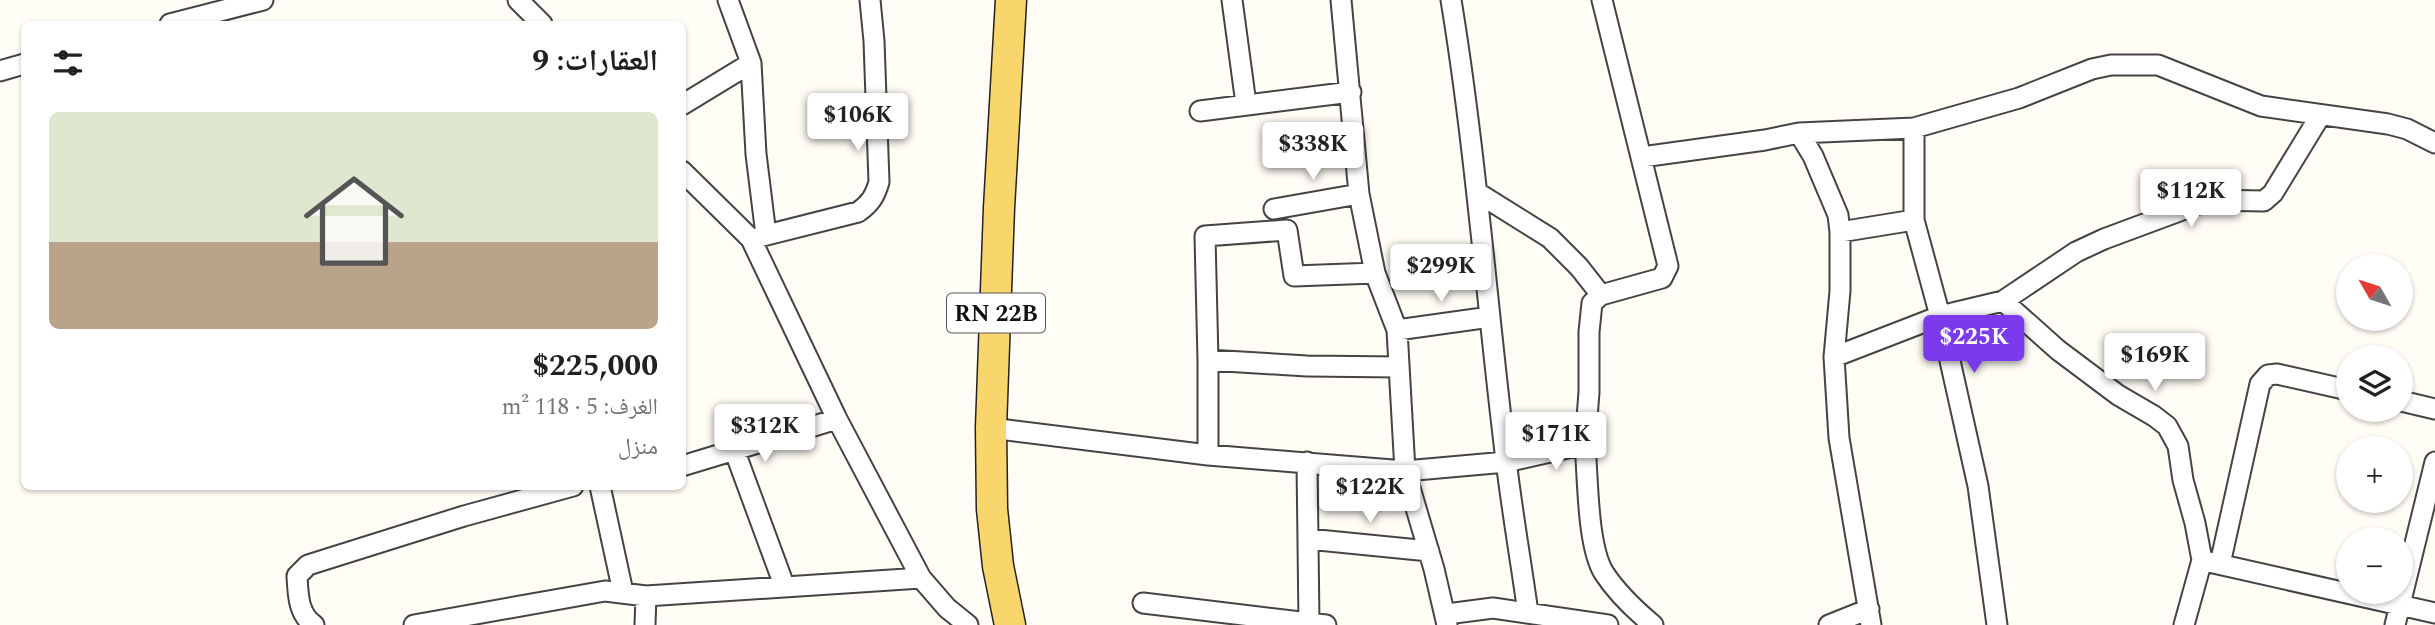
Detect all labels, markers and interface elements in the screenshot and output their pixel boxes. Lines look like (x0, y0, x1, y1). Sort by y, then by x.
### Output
text: العقارات: 9 (532, 38, 658, 84)
icon: filters (49, 44, 87, 82)
pin: $106K (809, 94, 907, 153)
text: $106K (823, 98, 893, 133)
pin: $338K (1264, 122, 1362, 182)
text: $338K (1278, 127, 1348, 162)
icon: home (291, 158, 417, 284)
pin: $112K (2142, 170, 2240, 229)
text: $112K (2156, 174, 2226, 209)
pin: $299K (1392, 244, 1490, 304)
text: $299K (1406, 249, 1476, 284)
north arrow (2336, 254, 2413, 331)
map controls (2336, 254, 2413, 604)
road number: RN 22B (947, 294, 1045, 332)
pin: $225K (1925, 316, 2023, 375)
text: $225K (1939, 320, 2009, 355)
pin: $169K (2106, 334, 2204, 393)
text: $169K (2120, 338, 2190, 373)
text: $225,000 (532, 343, 658, 389)
button: layers (2336, 345, 2413, 422)
text: الغرف: 5 · 118 m² (502, 390, 658, 425)
pin: $312K (716, 405, 814, 464)
text: $312K (730, 409, 800, 444)
pin: $171K (1507, 412, 1605, 472)
text: $171K (1521, 417, 1591, 452)
text: منزل (618, 430, 658, 465)
button: + (2336, 436, 2413, 513)
pin: $122K (1321, 466, 1419, 525)
text: $122K (1335, 470, 1405, 505)
button: − (2336, 527, 2413, 604)

